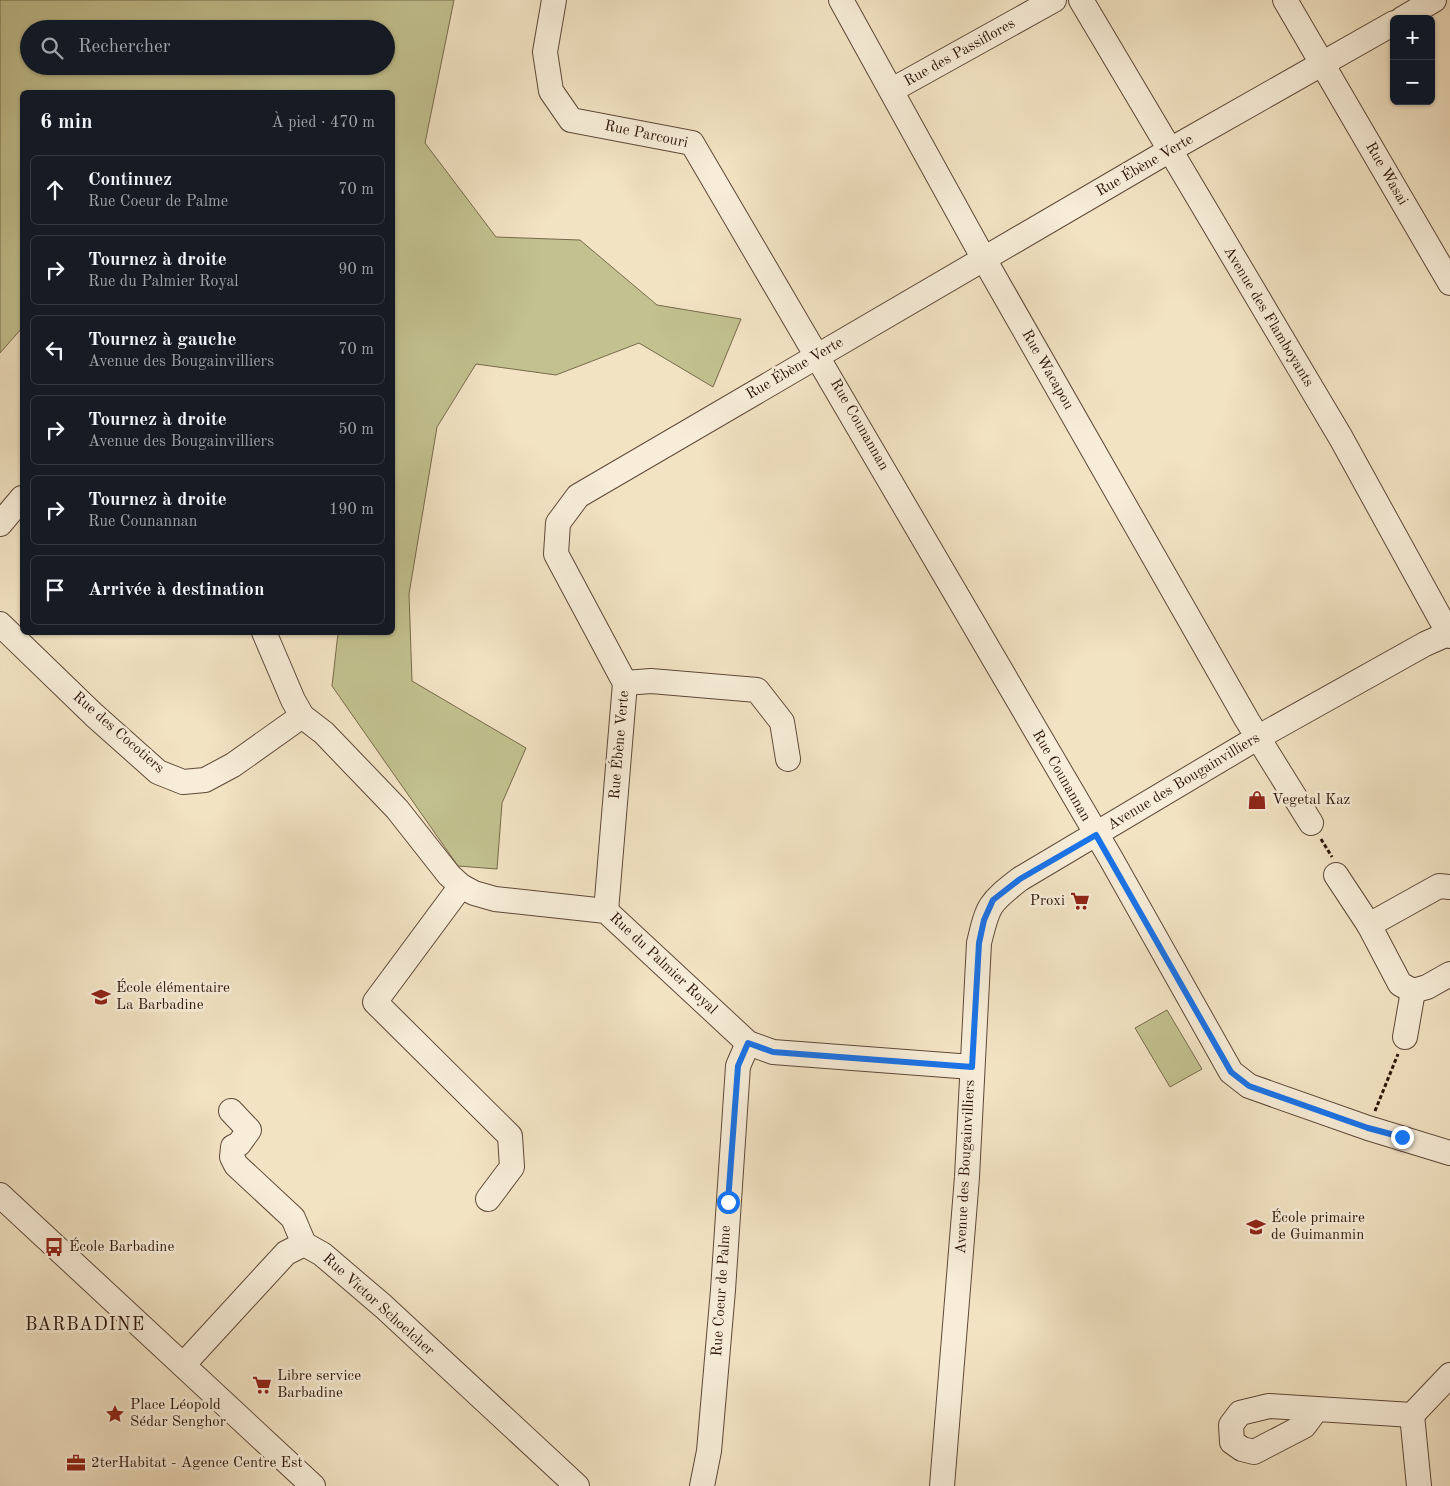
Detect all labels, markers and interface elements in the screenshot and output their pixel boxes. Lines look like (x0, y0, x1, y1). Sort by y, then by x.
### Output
map controls (1390, 15, 1435, 105)
button: + (1390, 15, 1435, 60)
street label: Rue des Passiflores (902, 16, 1018, 90)
search box (20, 20, 395, 75)
icon: search (38, 34, 66, 62)
text: Rechercher (78, 38, 171, 57)
button: − (1390, 60, 1435, 105)
text: 6 min (40, 112, 93, 133)
text: À pied · 470 m (272, 115, 375, 131)
street label: Rue Parcouri (603, 119, 689, 151)
street label: Rue Ébène Verte (1092, 130, 1196, 200)
street label: Rue Wasai (1362, 140, 1410, 208)
text: Continuez (88, 171, 172, 190)
icon: ahead (41, 176, 69, 204)
text: 70 m (338, 182, 374, 198)
text: Rue Coeur de Palme (88, 194, 228, 210)
street label: Avenue des Flamboyants (1220, 244, 1316, 390)
text: Tournez à droite (88, 251, 227, 270)
icon: right (41, 256, 69, 284)
text: 90 m (338, 262, 374, 278)
text: Rue du Palmier Royal (88, 274, 239, 290)
street label: Rue Wacapou (1018, 328, 1076, 412)
text: Tournez à gauche (88, 331, 236, 350)
street label: Rue Ébène Verte (742, 333, 846, 403)
icon: left (41, 336, 69, 364)
text: 70 m (338, 342, 374, 358)
text: Avenue des Bougainvilliers (88, 354, 274, 370)
street label: Rue Counannan (827, 377, 891, 473)
text: Tournez à droite (88, 411, 227, 430)
icon: right (41, 416, 69, 444)
text: 50 m (338, 422, 374, 438)
text: Avenue des Bougainvilliers (88, 434, 274, 450)
text: Tournez à droite (88, 491, 227, 510)
icon: right (41, 496, 69, 524)
text: 190 m (329, 502, 374, 518)
text: Rue Counannan (88, 514, 197, 530)
icon: arrive (41, 576, 69, 604)
text: Arrivée à destination (88, 581, 264, 600)
street label: Rue des Cocotiers (69, 689, 167, 777)
street label: Rue Ébène Verte (605, 690, 632, 800)
street label: Rue Counannan (1029, 728, 1093, 824)
street label: Avenue des Bougainvilliers (1105, 731, 1263, 833)
shop icon: Vegetal Kaz (1246, 789, 1268, 811)
place label: Vegetal Kaz (1272, 793, 1350, 808)
supermarket icon: Proxi (1069, 890, 1091, 912)
place label: Proxi (1030, 894, 1065, 909)
street label: Rue du Palmier Royal (606, 910, 720, 1018)
place label: École élémentaire La Barbadine (116, 978, 230, 1013)
school or university icon: École élémentaire La Barbadine (90, 986, 112, 1008)
street label: Avenue des Bougainvilliers (954, 1080, 978, 1254)
route end (1391, 1126, 1414, 1149)
route start (717, 1191, 740, 1214)
place label: École primaire de Guimanmin (1271, 1208, 1365, 1243)
school or university icon: École primaire de Guimanmin (1245, 1216, 1267, 1238)
street label: Rue Coeur de Palme (710, 1225, 734, 1357)
bus stop icon: École Barbadine (43, 1236, 65, 1258)
place label: École Barbadine (69, 1237, 174, 1255)
street label: Rue Victor Schoelcher (319, 1251, 437, 1359)
district label: BARBADINE (25, 1316, 145, 1334)
place label: Libre service Barbadine (277, 1369, 361, 1401)
supermarket icon: Libre service Barbadine (251, 1374, 273, 1396)
place label: Place Léopold Sédar Senghor (130, 1398, 226, 1430)
place icon: Place Léopold Sédar Senghor (104, 1403, 126, 1425)
office icon: 2terHabitat - Agence Centre Est (65, 1452, 87, 1474)
place label: 2terHabitat - Agence Centre Est (91, 1456, 303, 1471)

